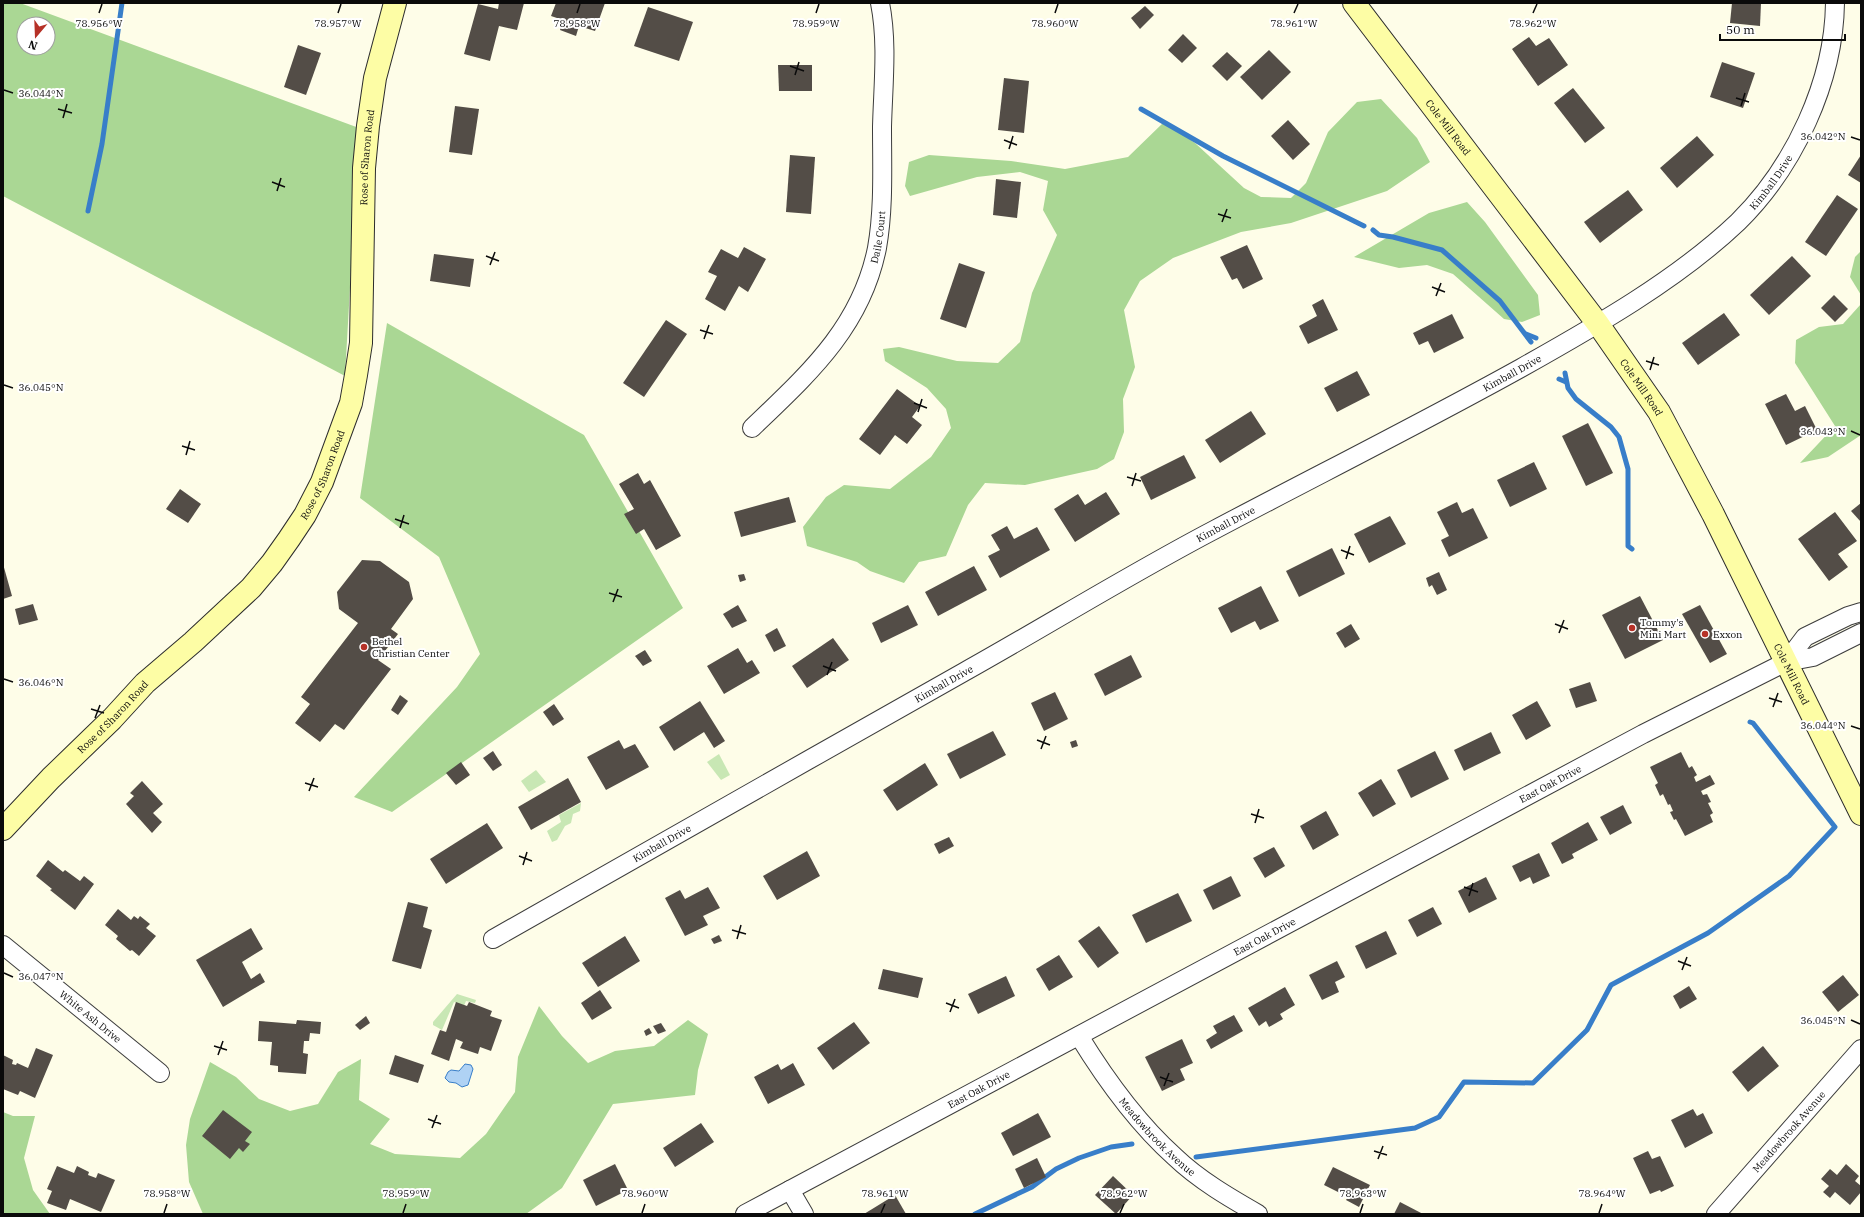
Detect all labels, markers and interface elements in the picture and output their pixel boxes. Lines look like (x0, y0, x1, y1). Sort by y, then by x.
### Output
north arrow (16, 16, 56, 56)
scale bar (1720, 16, 1845, 42)
text: 78.956°W (75, 17, 123, 30)
text: 78.957°W (314, 17, 362, 30)
text: 78.958°W (553, 17, 601, 30)
text: 78.959°W (792, 17, 840, 30)
text: 78.960°W (1031, 17, 1079, 30)
text: 78.961°W (1270, 17, 1318, 30)
text: 78.962°W (1509, 17, 1557, 30)
text: 50 m (1726, 22, 1755, 37)
text: N (26, 37, 39, 53)
text: 36.044°N (18, 87, 64, 100)
street label: Cole Mill Road (1423, 97, 1474, 158)
street label: Rose of Sharon Road (357, 108, 377, 205)
text: 36.042°N (1800, 130, 1846, 143)
street label: Kimball Drive (1746, 152, 1795, 212)
street label: Daile Court (867, 210, 888, 265)
street label: Kimball Drive (1481, 352, 1543, 394)
street label: Cole Mill Road (1617, 356, 1666, 418)
text: 36.045°N (18, 381, 64, 394)
text: 36.043°N (1800, 425, 1846, 438)
street label: Rose of Sharon Road (297, 428, 347, 522)
street label: Kimball Drive (1194, 503, 1257, 545)
place label: Tommy's Mini Mart (1640, 616, 1686, 641)
marker: Tommy's Mini Mart (1627, 623, 1637, 633)
place label: Exxon (1713, 628, 1743, 641)
marker: Exxon (1700, 629, 1710, 639)
place label: Bethel Christian Center (372, 635, 450, 660)
street label: Cole Mill Road (1771, 641, 1813, 707)
marker: Bethel Christian Center (359, 642, 369, 652)
street label: Kimball Drive (912, 662, 975, 705)
text: 36.046°N (18, 676, 64, 689)
street label: Rose of Sharon Road (74, 678, 151, 756)
text: 36.044°N (1800, 719, 1846, 732)
street label: East Oak Drive (1517, 762, 1584, 806)
street label: Kimball Drive (630, 821, 693, 865)
street label: East Oak Drive (1231, 914, 1298, 958)
text: 36.047°N (18, 970, 64, 983)
street label: White Ash Drive (57, 987, 124, 1045)
text: 36.045°N (1800, 1014, 1846, 1027)
street label: East Oak Drive (945, 1067, 1012, 1111)
street label: Meadowbrook Avenue (1749, 1088, 1828, 1175)
street label: Meadowbrook Avenue (1117, 1095, 1198, 1178)
text: 78.958°W (143, 1187, 191, 1200)
text: 78.959°W (382, 1187, 430, 1200)
text: 78.960°W (621, 1187, 669, 1200)
text: 78.961°W (861, 1187, 909, 1200)
text: 78.962°W (1100, 1187, 1148, 1200)
text: 78.963°W (1339, 1187, 1387, 1200)
text: 78.964°W (1578, 1187, 1626, 1200)

